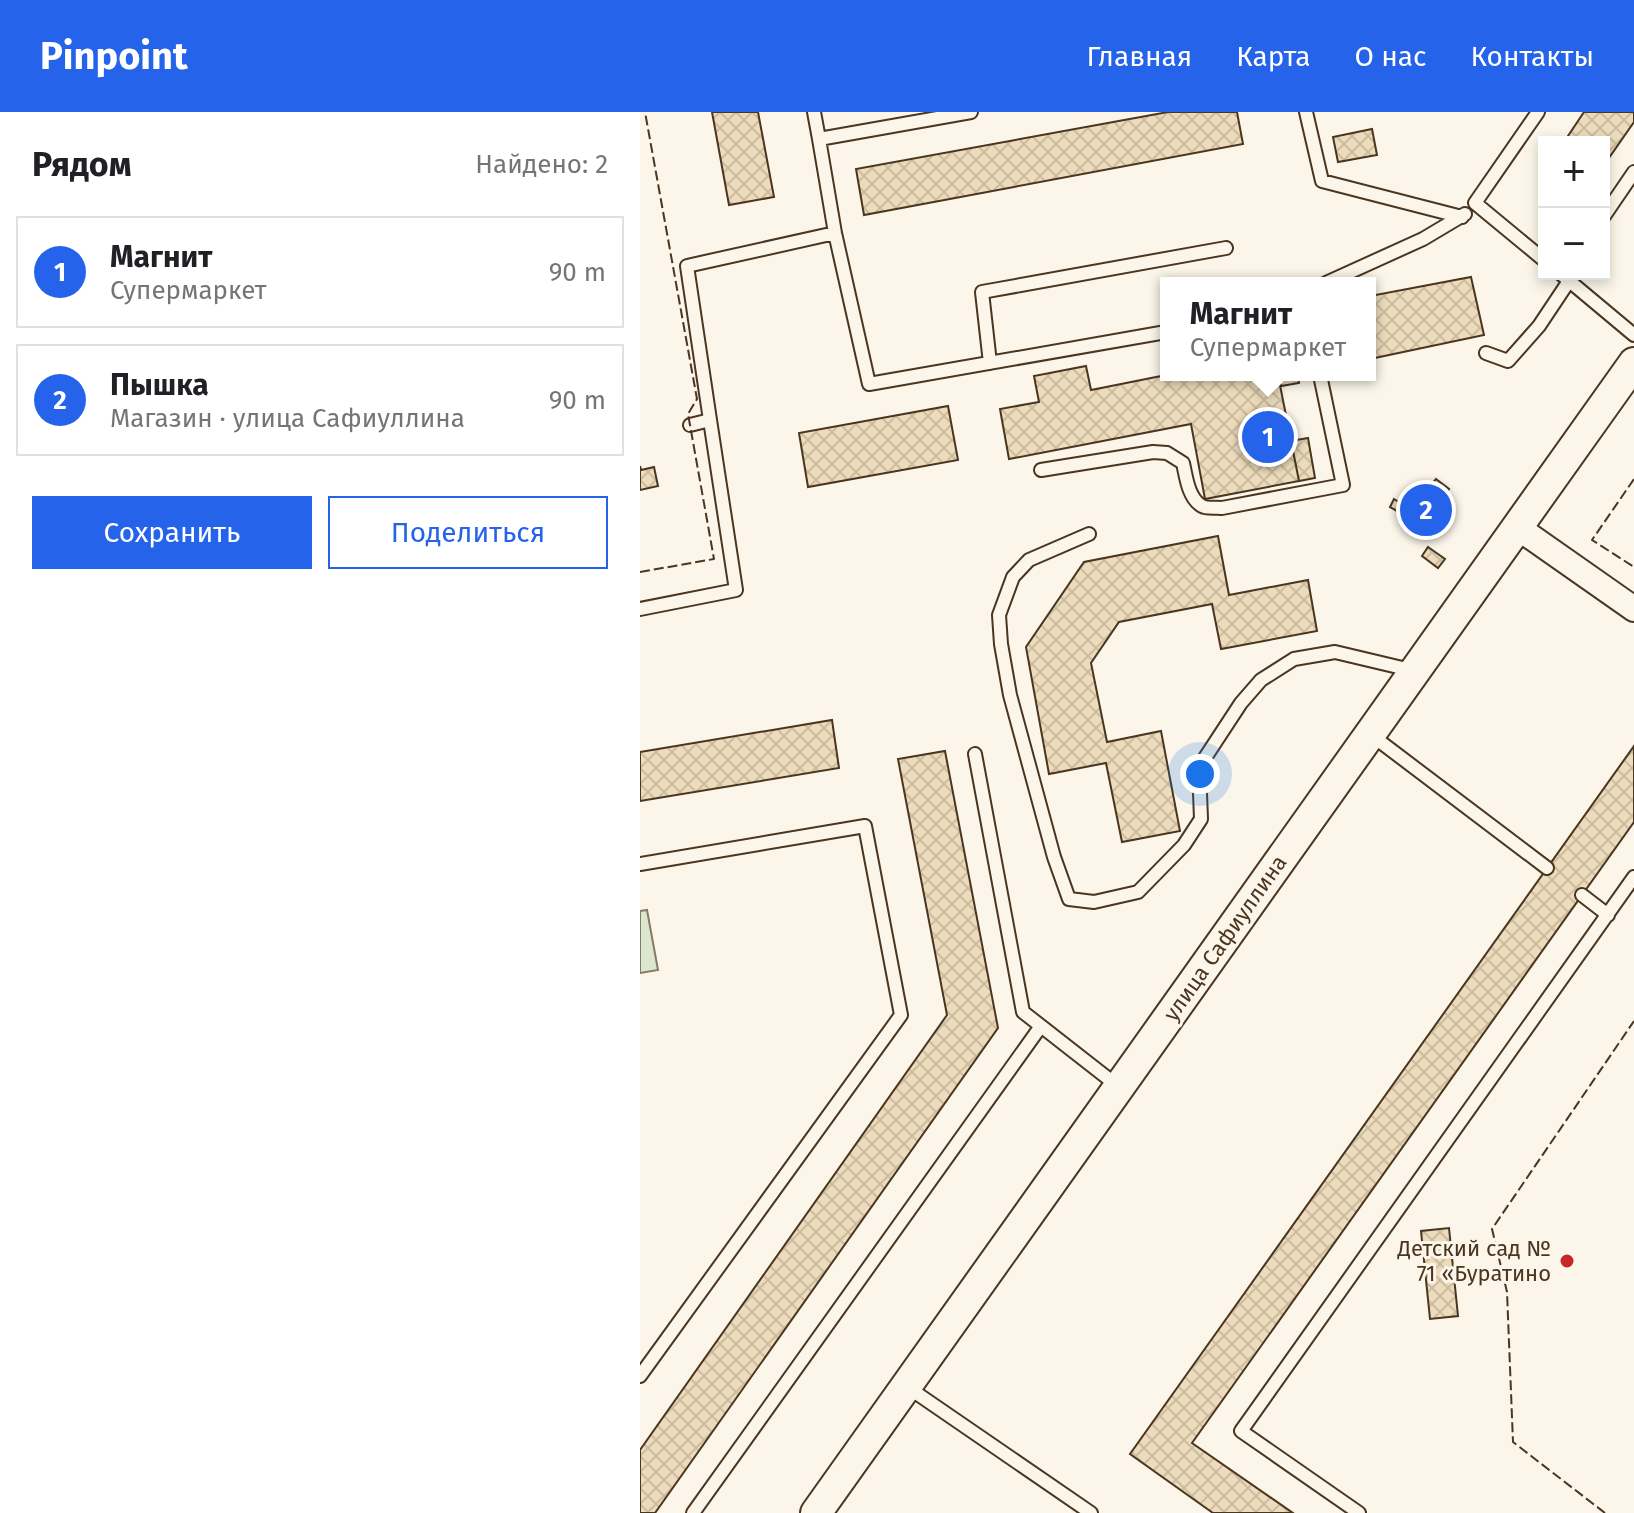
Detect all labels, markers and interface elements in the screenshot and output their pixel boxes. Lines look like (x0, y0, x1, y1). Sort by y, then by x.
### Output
text: Pinpoint (40, 33, 188, 79)
text: Главная (1086, 40, 1192, 73)
text: Карта (1236, 40, 1310, 73)
text: О нас (1354, 40, 1426, 73)
text: Контакты (1470, 40, 1594, 73)
map controls (1538, 136, 1610, 280)
button: + (1538, 136, 1610, 208)
text: Рядом (32, 144, 131, 185)
text: Найдено: 2 (475, 149, 608, 180)
button: − (1538, 208, 1610, 280)
text: Магнит (110, 239, 212, 275)
text: 1 (54, 257, 66, 288)
text: 90 m (549, 257, 606, 288)
text: Супермаркет (110, 275, 267, 306)
popup (1160, 277, 1376, 381)
text: Магнит (1190, 296, 1292, 332)
text: Супермаркет (1190, 332, 1346, 363)
text: Пышка (110, 367, 209, 403)
text: 2 (53, 385, 67, 416)
text: 90 m (549, 385, 606, 416)
text: Магазин · улица Сафиуллина (110, 403, 465, 434)
pin: 1 (1242, 407, 1294, 467)
pin: 2 (1400, 480, 1452, 540)
button: Сохранить (32, 496, 312, 569)
button: Поделиться (328, 496, 608, 569)
your location (1180, 754, 1220, 794)
street label: улица Сафиуллина (1158, 850, 1292, 1026)
place label: Детский сад № 71 «Буратино (1397, 1235, 1551, 1287)
marker: Детский сад № 71 «Буратино (1558, 1252, 1576, 1270)

